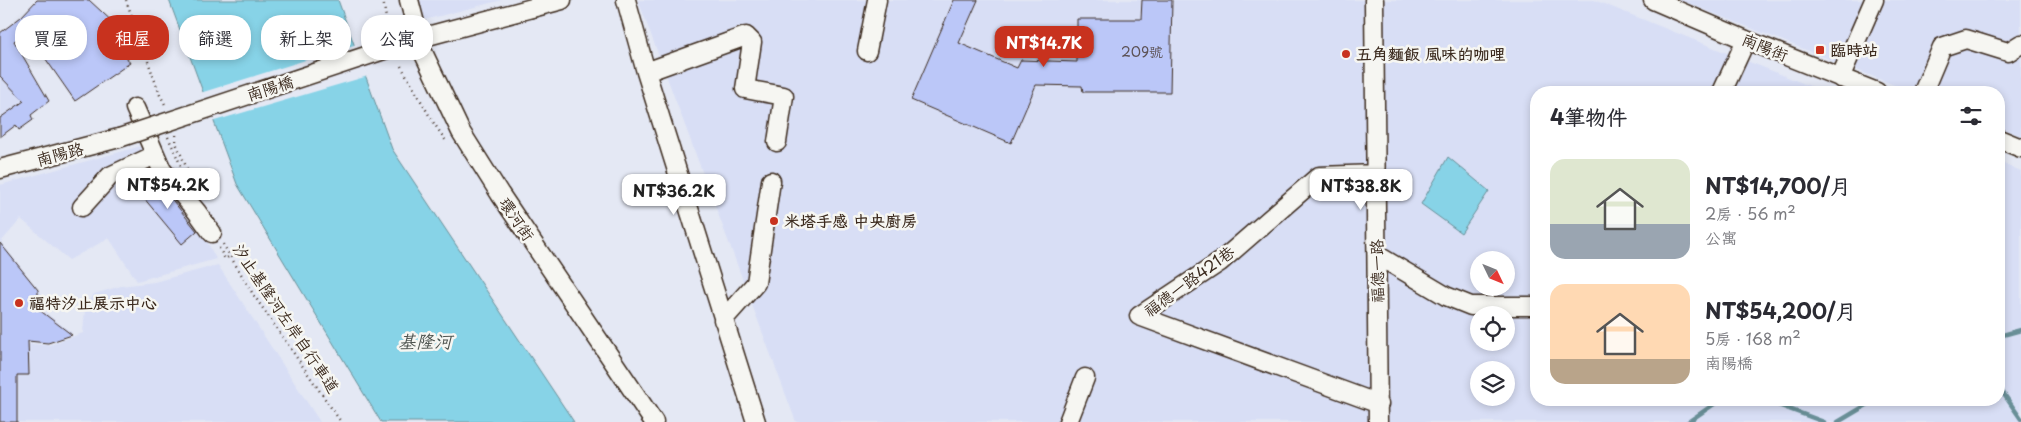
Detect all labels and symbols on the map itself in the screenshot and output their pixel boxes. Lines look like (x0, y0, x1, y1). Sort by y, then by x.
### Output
pin: NT$14.7K (992, 26, 1096, 68)
street label: 南陽街 (1739, 26, 1792, 66)
place label: 臨時站 (1830, 37, 1878, 61)
house number: 209號 (1121, 41, 1163, 62)
place label: 五角麵飯 風味的咖哩 (1356, 41, 1505, 65)
marker: 臨時站 (1814, 44, 1826, 56)
marker: 五角麵飯 風味的咖哩 (1340, 48, 1352, 60)
street label: 南陽橋 (243, 68, 296, 106)
street label: 南陽路 (33, 135, 86, 171)
pin: NT$54.2K (116, 168, 220, 210)
pin: NT$38.8K (1309, 168, 1413, 211)
pin: NT$36.2K (622, 174, 726, 216)
street label: 環河街 (494, 192, 541, 245)
place label: 米塔手感 中央廚房 (784, 208, 917, 232)
marker: 米塔手感 中央廚房 (768, 215, 780, 227)
street label: 汐止基隆河左岸自行車道 (228, 238, 346, 397)
street label: 福德一路421巷 (1138, 239, 1239, 321)
street label: 福德一路 (1363, 239, 1389, 303)
north arrow (1470, 251, 1515, 296)
place label: 福特汐止展示中心 (29, 290, 157, 314)
marker: 福特汐止展示中心 (13, 297, 25, 309)
water label: 基隆河 (398, 327, 455, 354)

